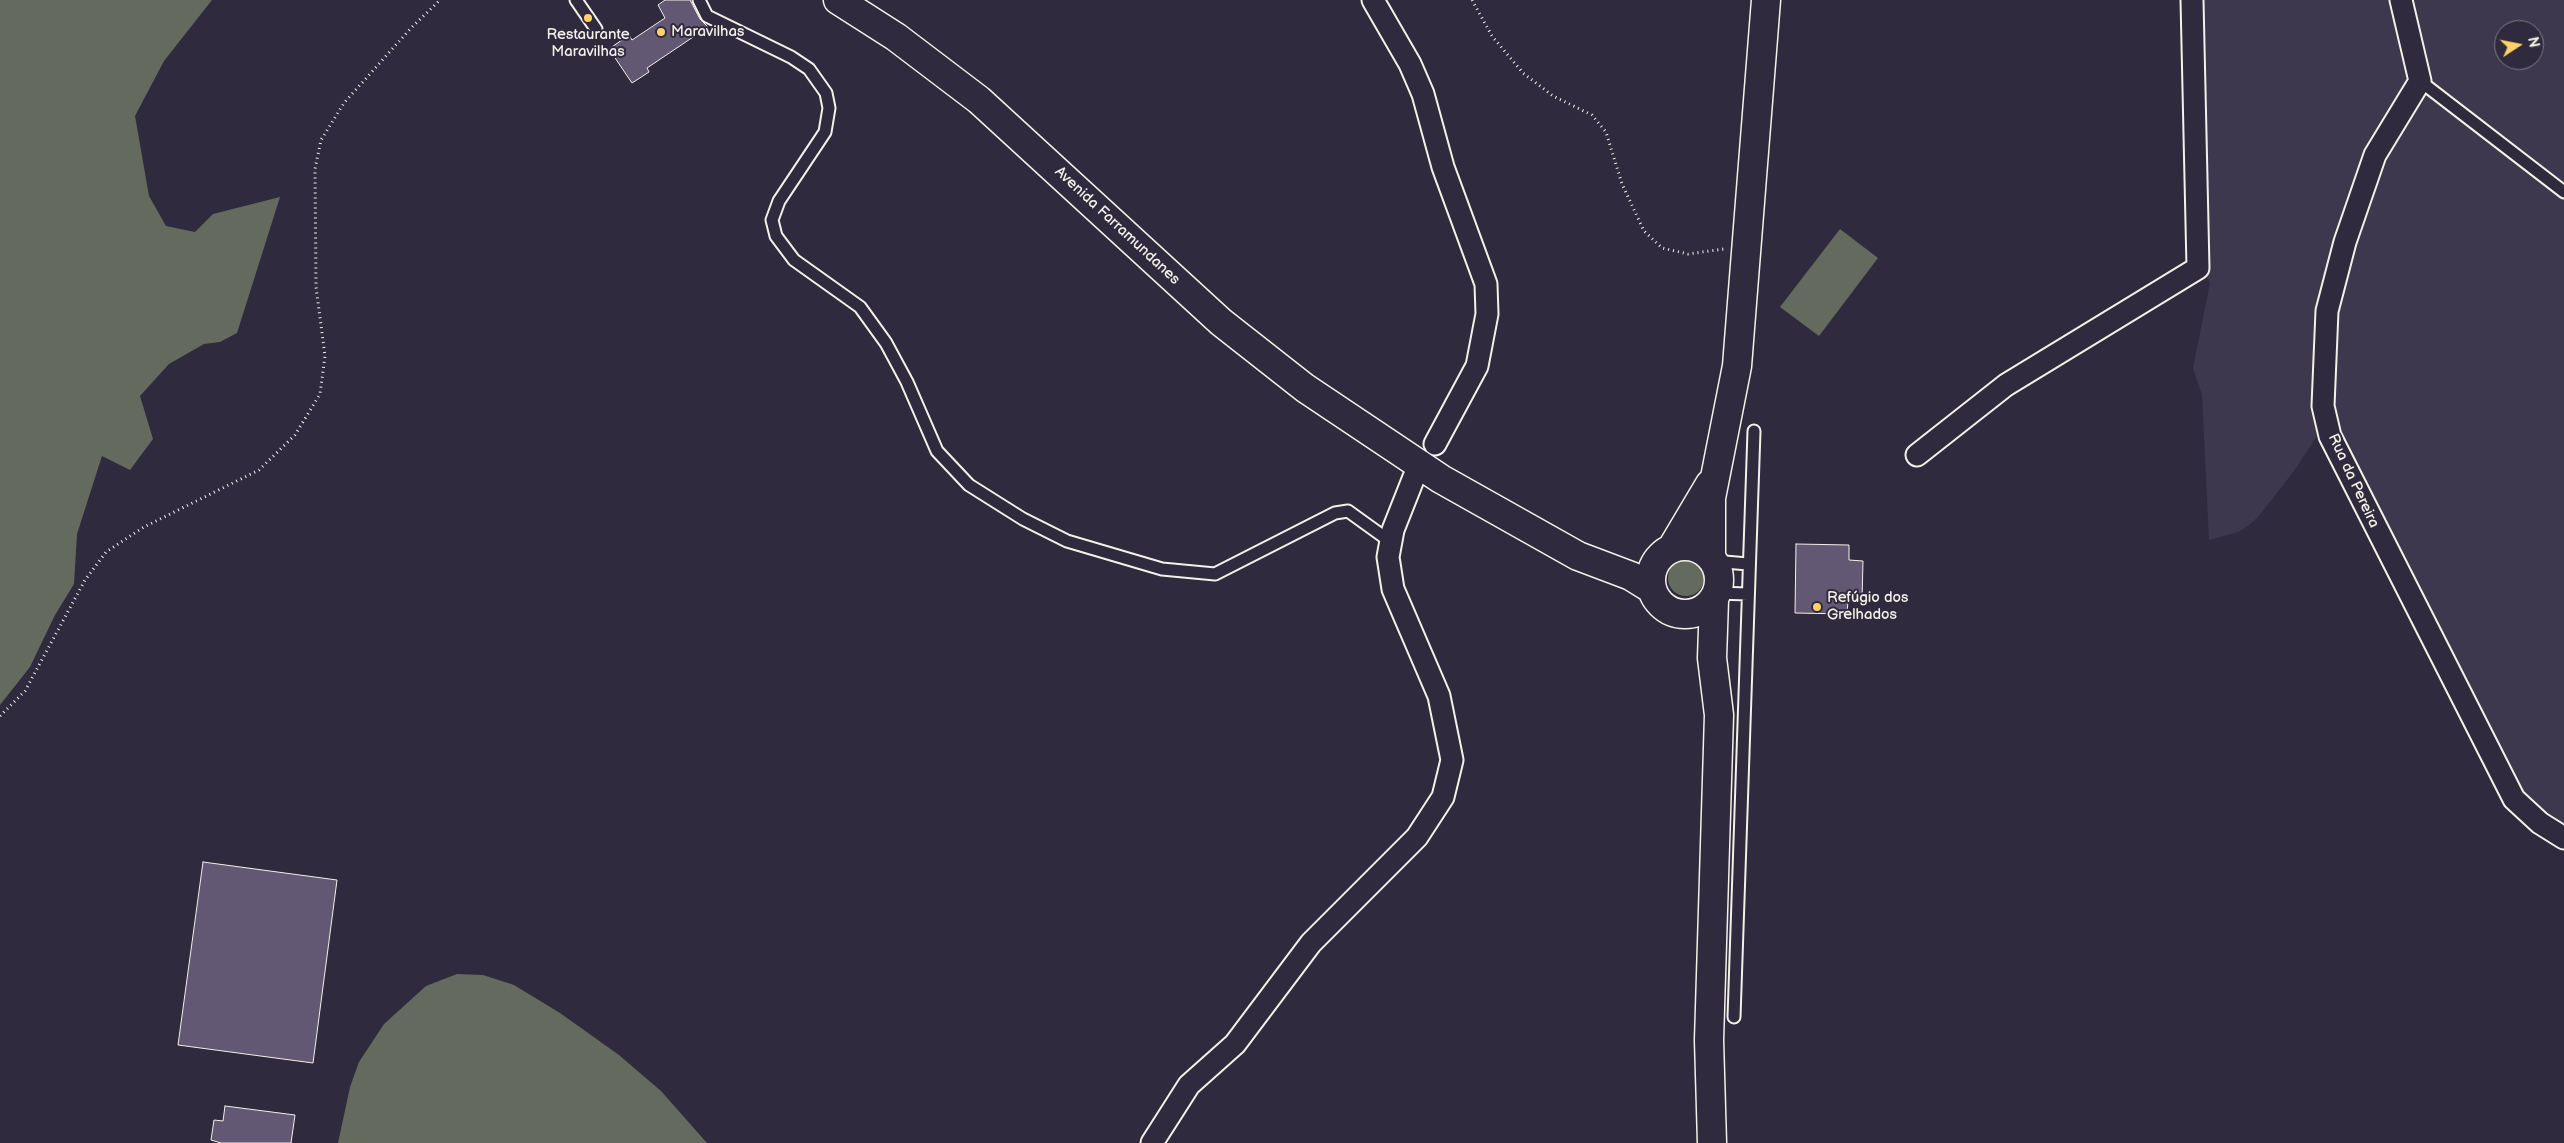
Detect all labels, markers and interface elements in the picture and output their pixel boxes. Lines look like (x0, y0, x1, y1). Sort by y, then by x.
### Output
marker: Restaurante Maravilhas (582, 12, 594, 24)
north arrow (2494, 20, 2544, 70)
place label: Maravilhas (671, 23, 744, 41)
place label: Restaurante Maravilhas (546, 26, 630, 61)
marker: Maravilhas (655, 26, 667, 38)
text: N (2524, 35, 2543, 49)
street label: Avenida Farramundanes (1051, 163, 1183, 289)
street label: Rua da Pereira (2323, 431, 2383, 531)
place label: Refúgio dos Grelhados (1827, 589, 1908, 624)
marker: Refúgio dos Grelhados (1811, 601, 1823, 613)

